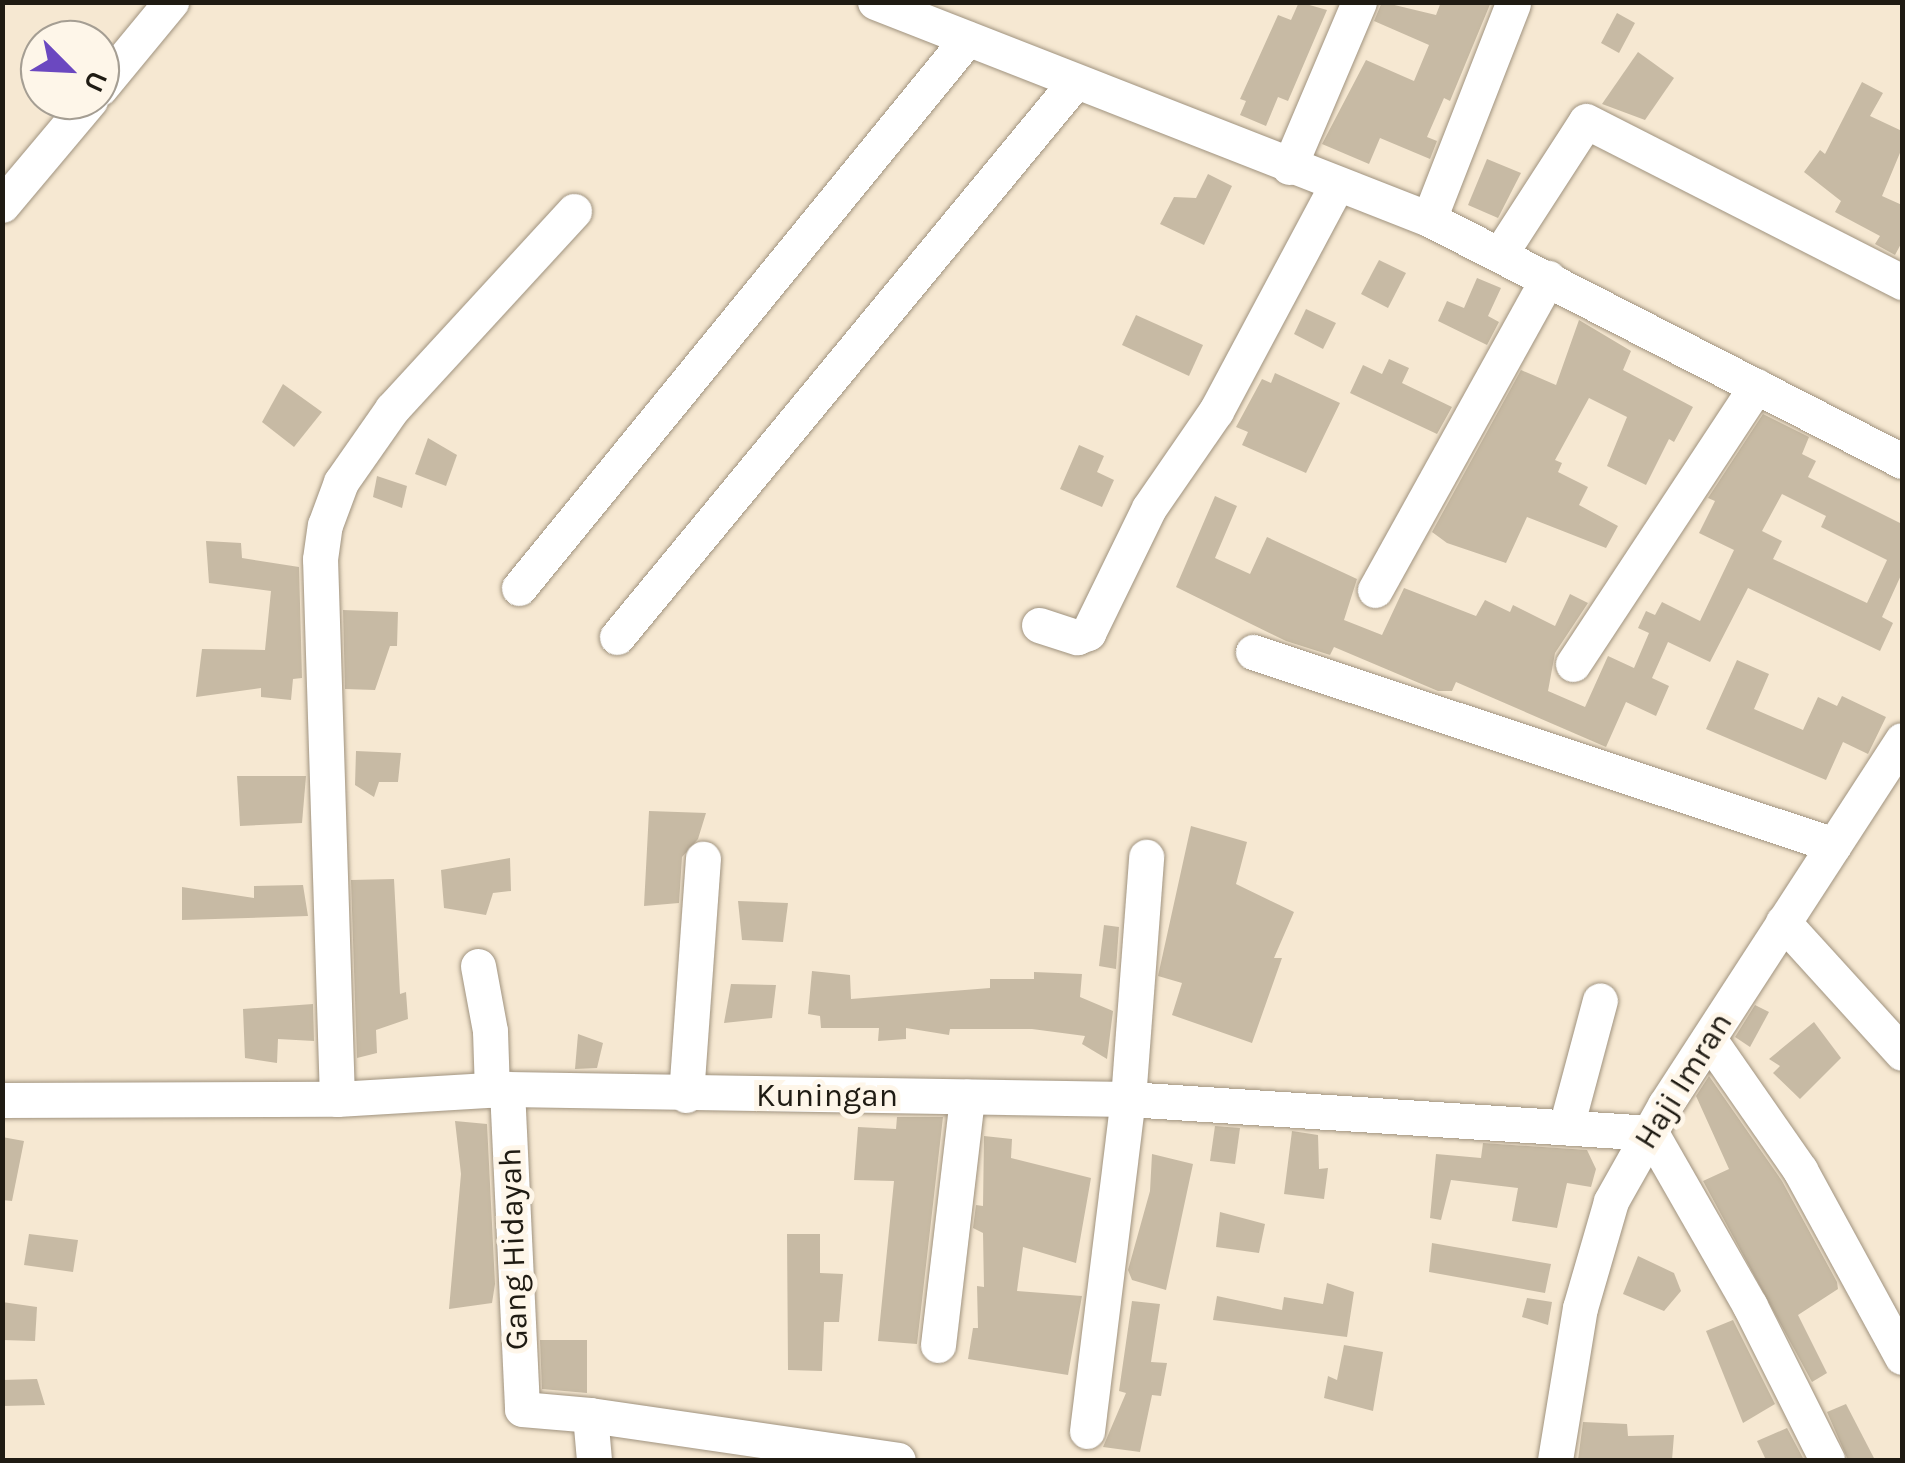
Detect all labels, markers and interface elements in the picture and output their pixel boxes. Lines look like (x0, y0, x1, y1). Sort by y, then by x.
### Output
north arrow (20, 20, 120, 120)
text: U (77, 66, 115, 97)
street label: Haji Imran (1627, 1006, 1741, 1156)
street label: Kuningan (756, 1077, 898, 1115)
street label: Gang Hidayah (491, 1147, 537, 1351)

